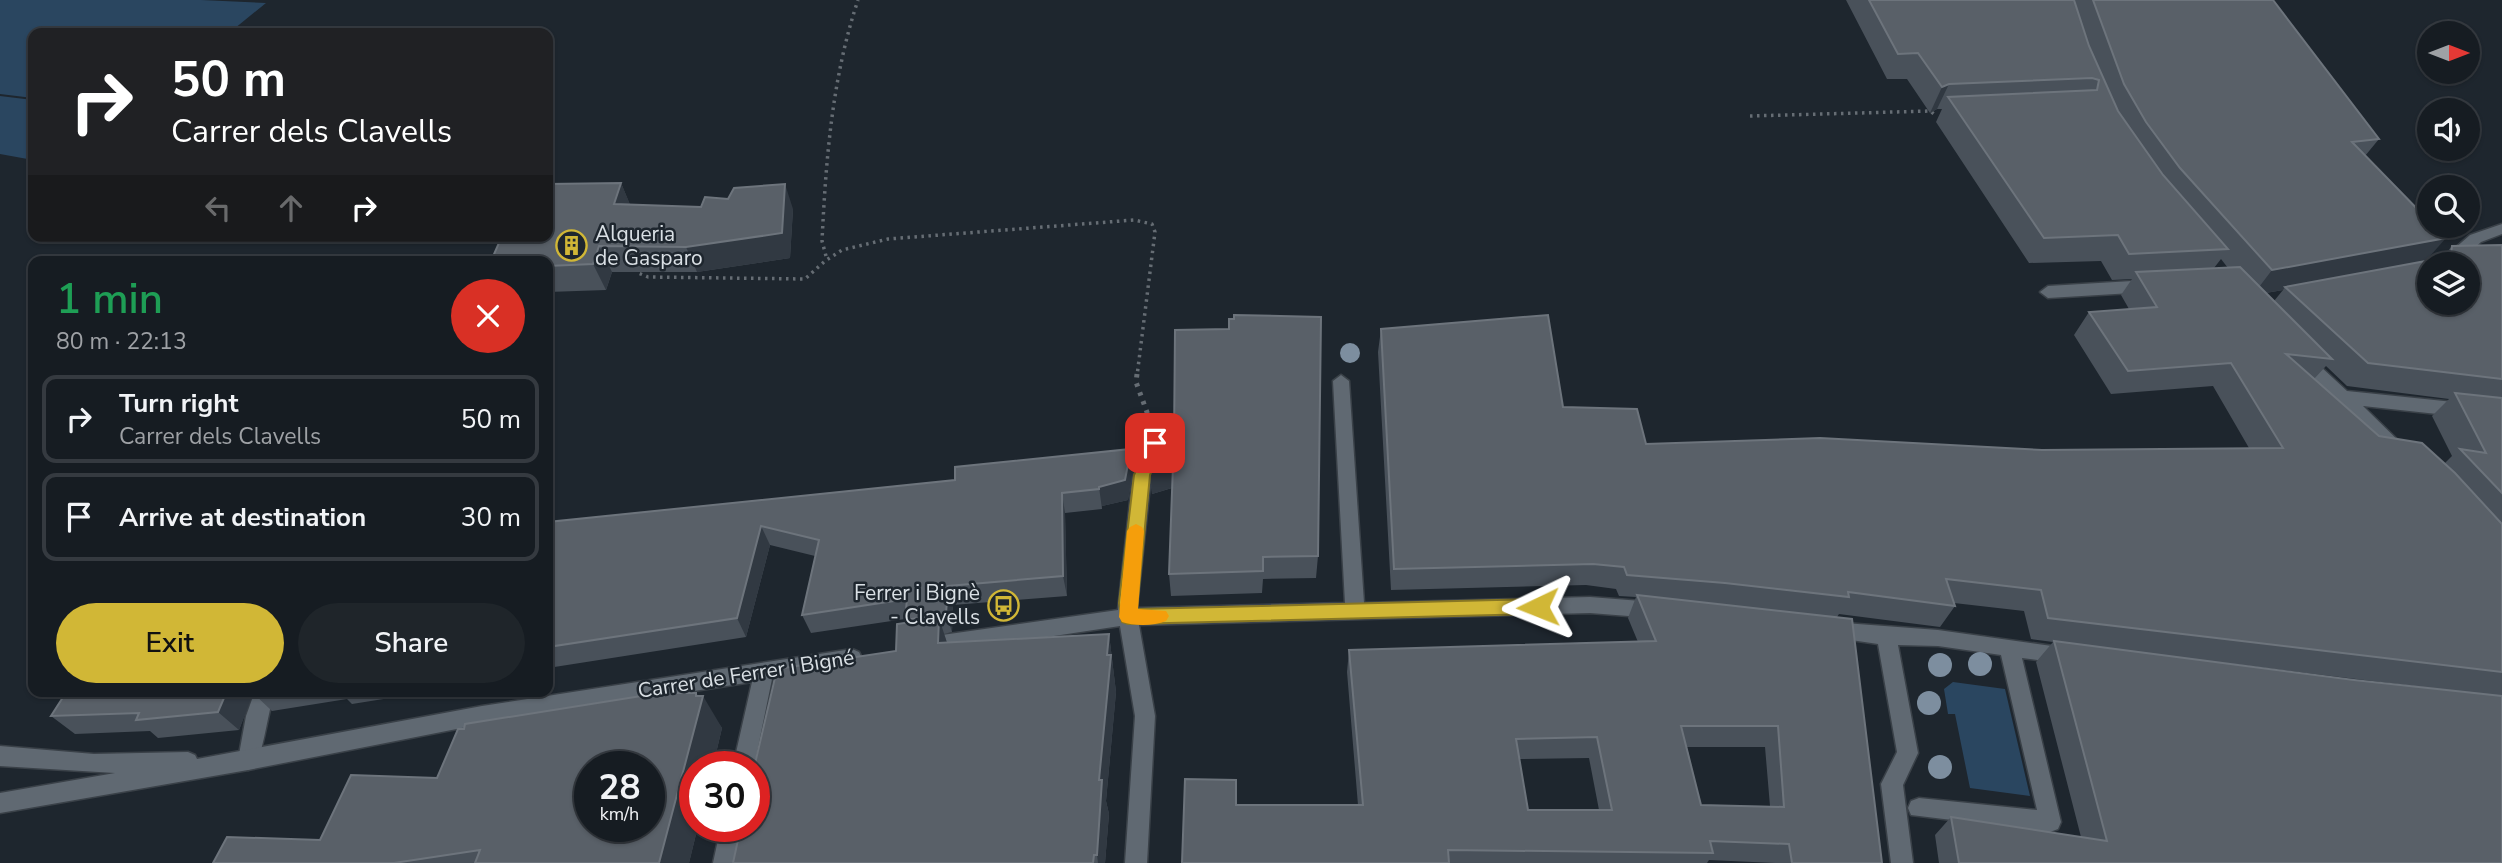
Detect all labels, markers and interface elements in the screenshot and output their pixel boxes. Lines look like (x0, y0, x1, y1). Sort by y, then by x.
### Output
north arrow (2417, 21, 2480, 84)
map controls (2417, 21, 2480, 315)
text: 50 m (171, 46, 286, 113)
icon: right (56, 56, 147, 147)
button: sound (2417, 98, 2480, 161)
text: Carrer dels Clavells (171, 110, 452, 153)
button: search (2417, 175, 2480, 238)
icon: left (199, 189, 237, 227)
icon: ahead (272, 189, 310, 227)
icon: right (345, 189, 383, 227)
place label: Alqueria de Gasparo (595, 220, 703, 272)
building icon: Alqueria de Gasparo (555, 229, 589, 263)
button: layers (2417, 252, 2480, 315)
text: 1 min (56, 271, 163, 328)
button: close (451, 279, 525, 353)
text: 80 m · 22:13 (56, 326, 187, 357)
text: Turn right (119, 386, 238, 421)
icon: right (60, 400, 98, 438)
text: 50 m (461, 402, 521, 437)
pin (1125, 413, 1185, 473)
text: Carrer dels Clavells (119, 421, 321, 452)
icon: arrive (1136, 424, 1174, 462)
icon: arrive (60, 498, 98, 536)
text: Arrive at destination (119, 500, 366, 535)
text: 30 m (461, 500, 521, 535)
position arrow (1501, 570, 1575, 644)
place label: Ferrer i Bignè - Clavells (854, 579, 980, 631)
bus stop icon: Ferrer i Bignè - Clavells (986, 588, 1020, 622)
button: Exit (56, 603, 284, 683)
button: Share (298, 603, 525, 683)
street label: Carrer de Ferrer i Bigné (636, 643, 856, 705)
speed limit sign: 30 (679, 751, 770, 842)
text: 28 (598, 764, 641, 811)
text: km/h (600, 802, 639, 826)

